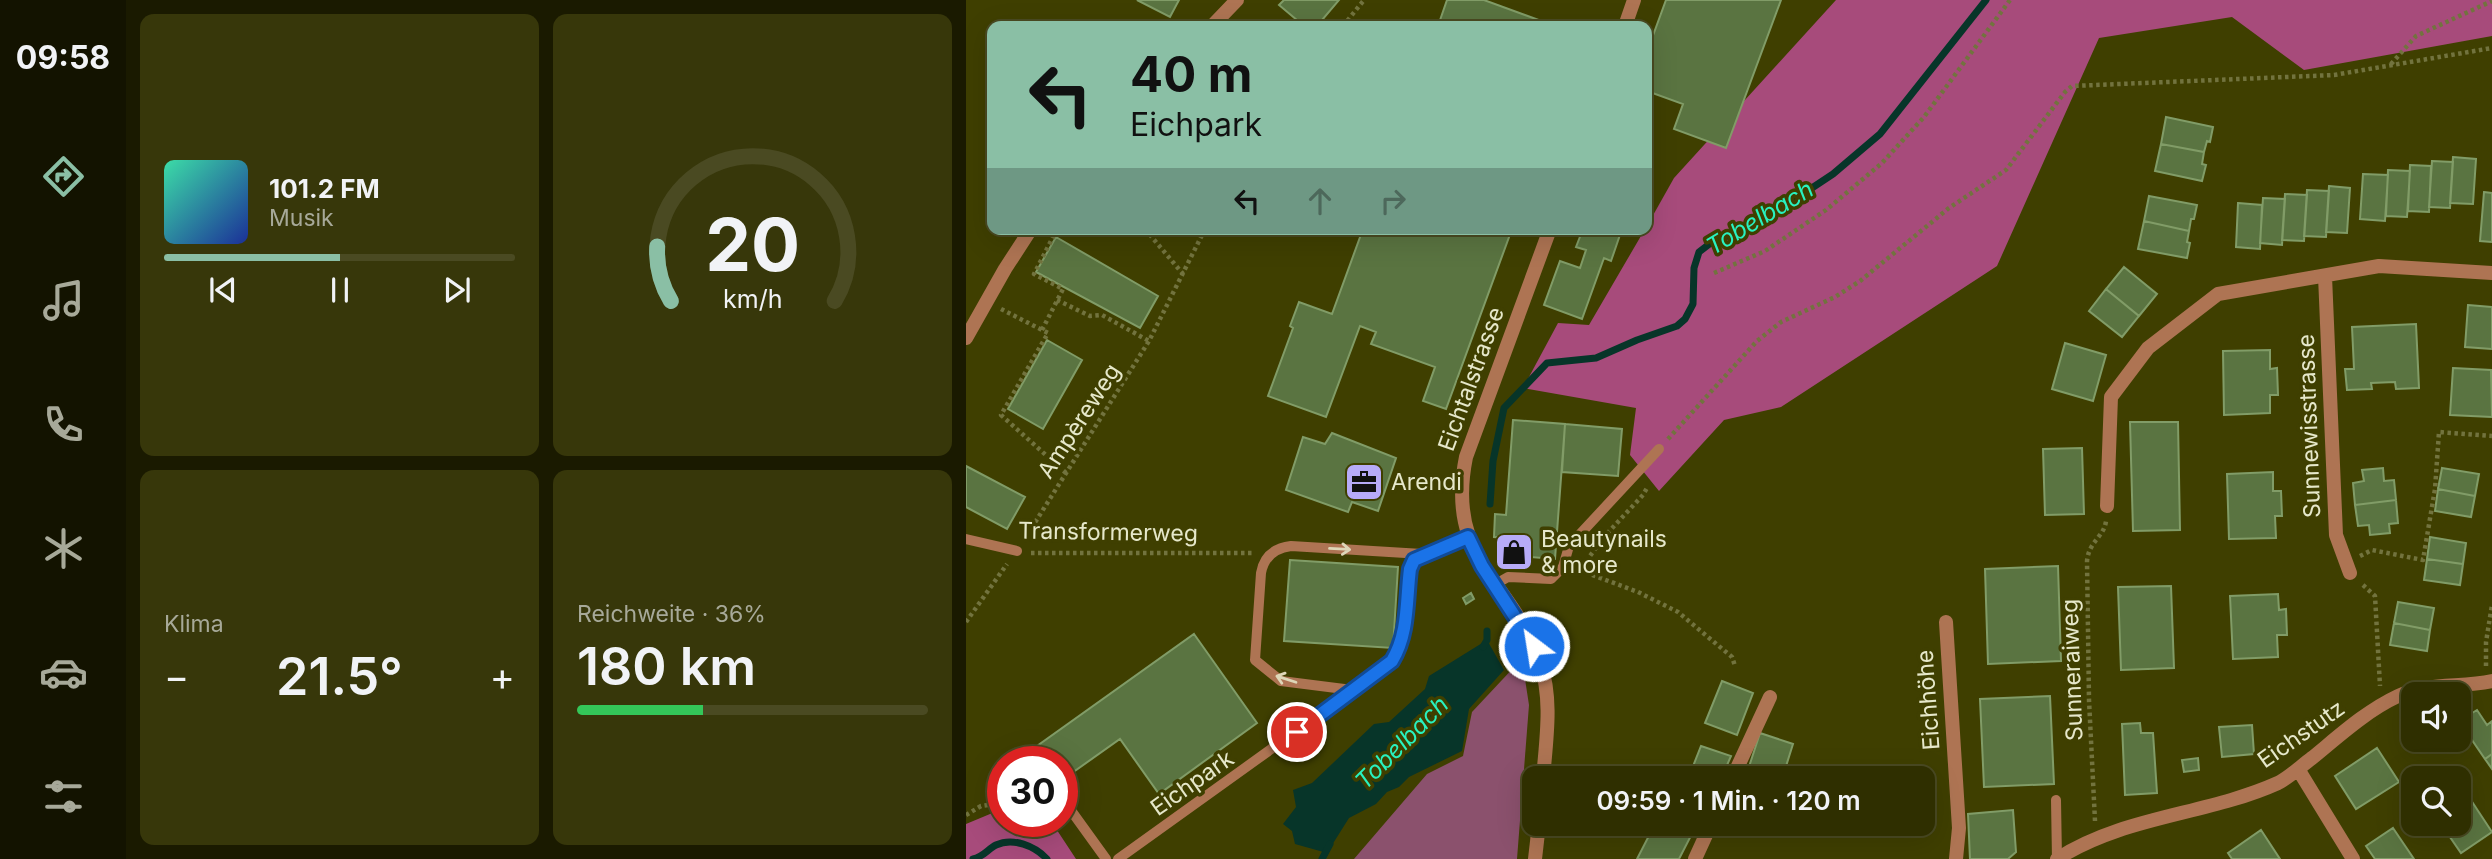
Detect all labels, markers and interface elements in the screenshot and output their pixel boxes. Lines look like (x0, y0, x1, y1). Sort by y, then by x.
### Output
text: 09:58 (16, 38, 110, 77)
text: 40 m (1130, 45, 1253, 104)
icon: left (1015, 49, 1106, 140)
text: Eichpark (1130, 105, 1262, 144)
icon: directions (39, 152, 88, 201)
text: 101.2 FM (269, 173, 380, 204)
water label: Tobelbach (1701, 174, 1819, 261)
icon: left (1228, 182, 1266, 220)
icon: ahead (1301, 182, 1339, 220)
icon: right (1374, 182, 1412, 220)
text: 20 (705, 200, 800, 289)
text: Musik (269, 204, 334, 232)
icon: previous (204, 271, 242, 309)
icon: pause (321, 271, 359, 309)
icon: next (438, 271, 476, 309)
icon: music (39, 276, 88, 325)
text: km/h (723, 284, 782, 314)
street label: Eichtalstrasse (1432, 303, 1510, 455)
street label: Sunnewisstrasse (2292, 334, 2326, 518)
street label: Ampèreweg (1032, 359, 1126, 483)
icon: phone (39, 400, 88, 449)
office icon: Arendi (1343, 461, 1385, 503)
place label: Arendi (1391, 468, 1462, 496)
street label: Transformerweg (1018, 516, 1198, 548)
icon: climate (39, 524, 88, 573)
place label: Beautynails & more (1541, 525, 1667, 579)
shop icon: Beautynails & more (1493, 531, 1535, 573)
one-way arrow (1328, 543, 1351, 556)
street label: Sunneraiweg (2056, 599, 2088, 741)
text: Reichweite · 36% (577, 600, 766, 628)
position arrow (1497, 609, 1571, 683)
text: Klima (164, 610, 224, 638)
text: 180 km (577, 635, 756, 698)
text: 21.5° (276, 645, 403, 708)
icon: car (39, 648, 88, 697)
street label: Eichhöhe (1911, 649, 1945, 751)
text: − (164, 653, 189, 699)
text: + (490, 653, 515, 699)
one-way arrow (1275, 672, 1297, 685)
map controls (2401, 682, 2471, 836)
button: sound (2401, 682, 2471, 752)
water label: Tobelbach (1349, 690, 1454, 795)
street label: Eichstutz (2252, 694, 2350, 774)
pin (1267, 702, 1327, 762)
icon: arrive (1278, 713, 1316, 751)
street label: Eichpark (1145, 744, 1239, 822)
speed limit sign: 30 (987, 746, 1078, 837)
button: search (2401, 766, 2471, 836)
icon: filters (39, 772, 88, 821)
text: 09:59 · 1 Min. · 120 m (1596, 785, 1861, 816)

